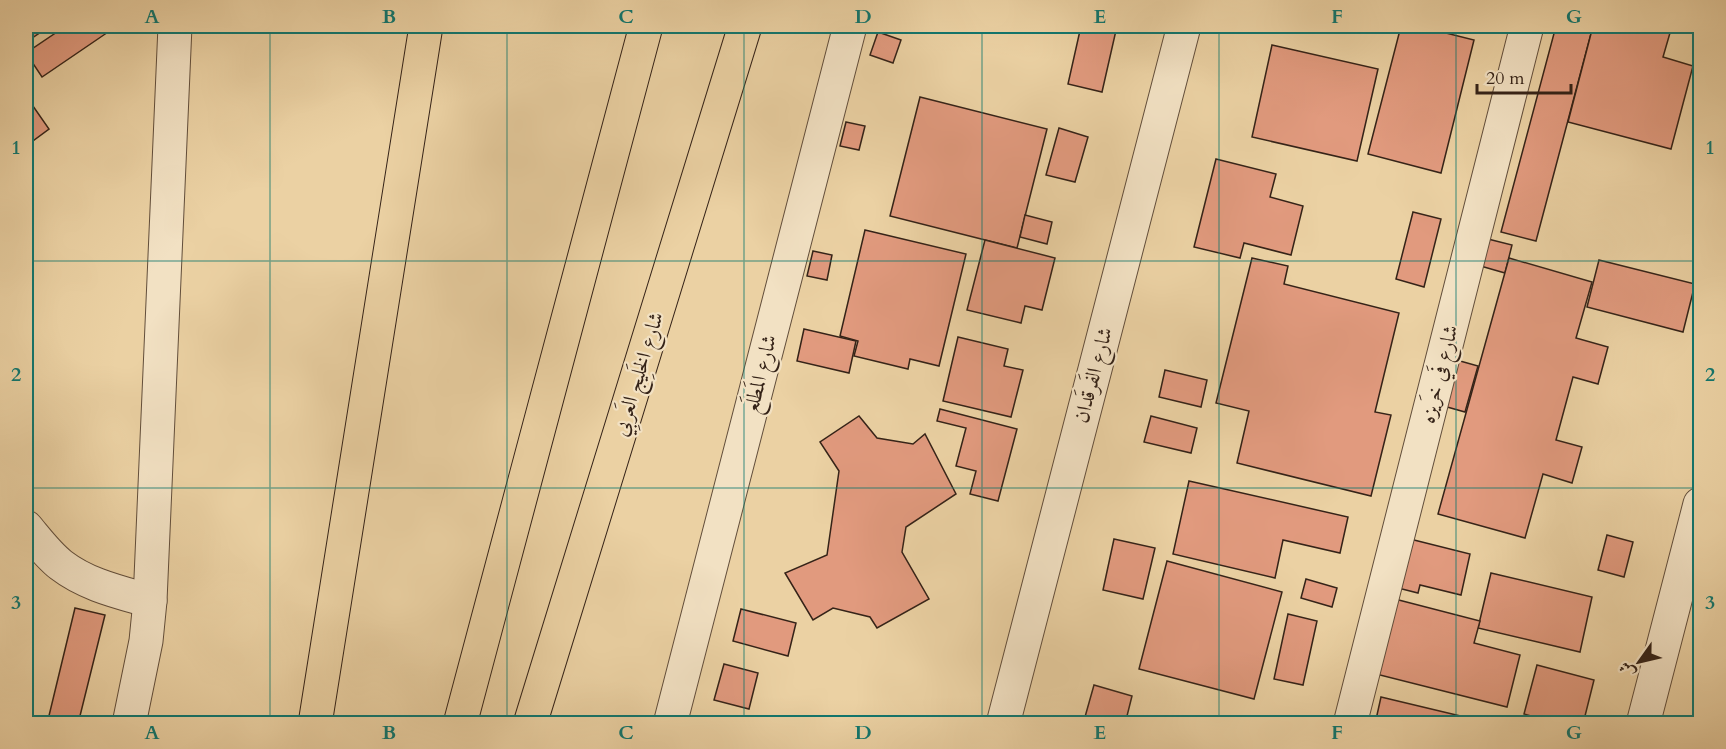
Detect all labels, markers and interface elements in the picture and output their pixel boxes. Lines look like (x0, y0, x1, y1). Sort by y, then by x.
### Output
text: A (144, 3, 160, 30)
text: B (382, 3, 396, 30)
text: C (618, 3, 634, 30)
text: D (854, 3, 872, 30)
text: E (1094, 3, 1106, 30)
text: F (1331, 3, 1343, 30)
text: G (1566, 3, 1582, 30)
scale bar (1477, 57, 1572, 95)
text: 20 m (1486, 66, 1525, 91)
text: 1 (11, 134, 21, 161)
text: 1 (1705, 134, 1715, 161)
street label: شارع الخَلِيج العَربِي (605, 308, 675, 441)
street label: شارع فَي خرَيزه (1412, 322, 1469, 427)
street label: شارع الفَرقَدان (1066, 324, 1123, 427)
street label: شارع المَطلَع (736, 331, 788, 417)
text: 2 (11, 361, 21, 388)
text: 2 (1705, 361, 1715, 388)
text: 3 (11, 589, 21, 616)
text: 3 (1705, 589, 1715, 616)
north arrow (1609, 632, 1669, 692)
text: ش (1614, 657, 1641, 683)
text: A (144, 719, 160, 746)
text: B (382, 719, 396, 746)
text: C (618, 719, 634, 746)
text: D (854, 719, 872, 746)
text: E (1094, 719, 1106, 746)
text: F (1331, 719, 1343, 746)
text: G (1566, 719, 1582, 746)

